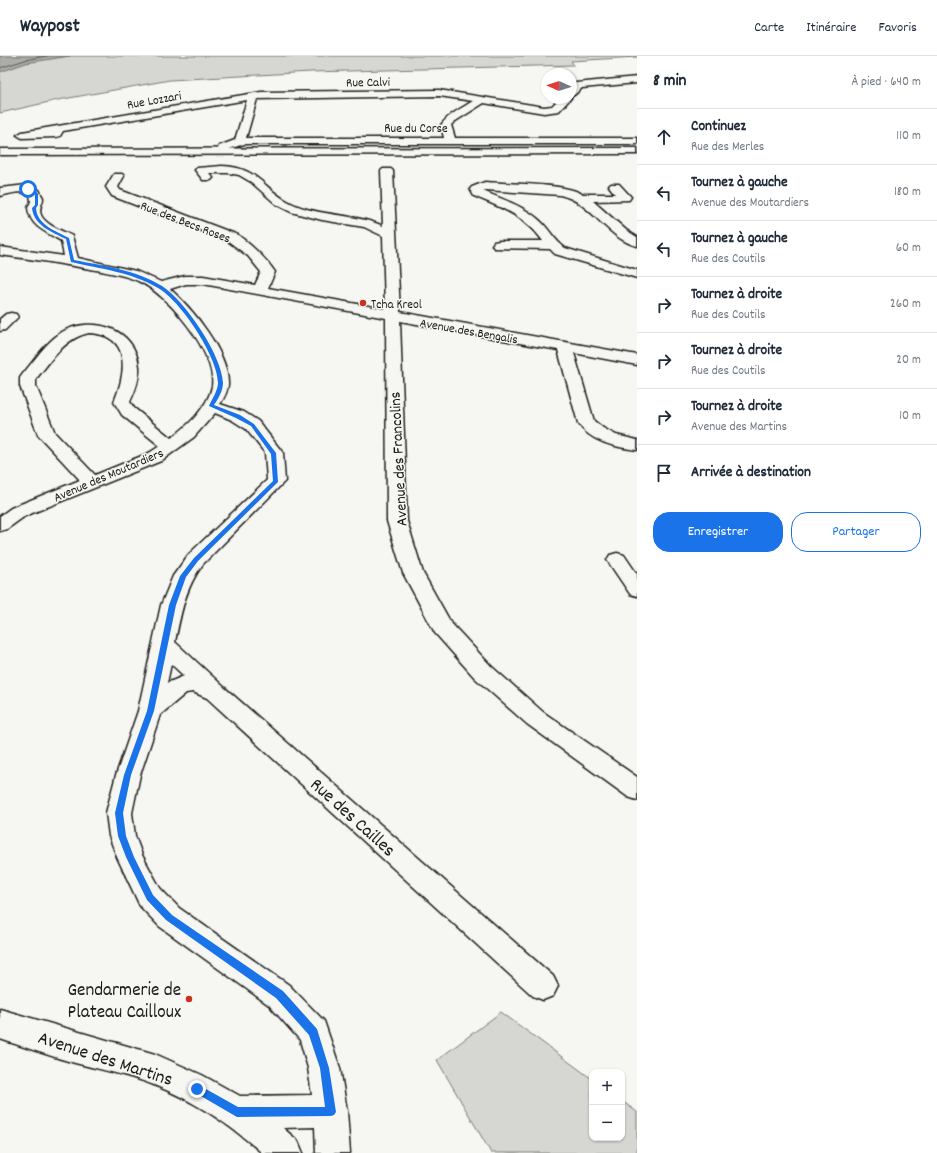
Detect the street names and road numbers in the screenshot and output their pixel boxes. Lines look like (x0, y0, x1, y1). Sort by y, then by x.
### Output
street label: Rue Calvi (346, 74, 391, 93)
street label: Rue Lozzari (126, 87, 184, 116)
street label: Rue du Corse (384, 120, 448, 139)
street label: Rue des Becs Roses (137, 197, 233, 249)
street label: Avenue des Bengalis (418, 314, 519, 350)
street label: Avenue des Francolins (384, 391, 415, 527)
street label: Avenue des Moutardiers (51, 444, 167, 508)
street label: Rue des Cailles (303, 773, 400, 864)
street label: Avenue des Martins (34, 1026, 176, 1095)

